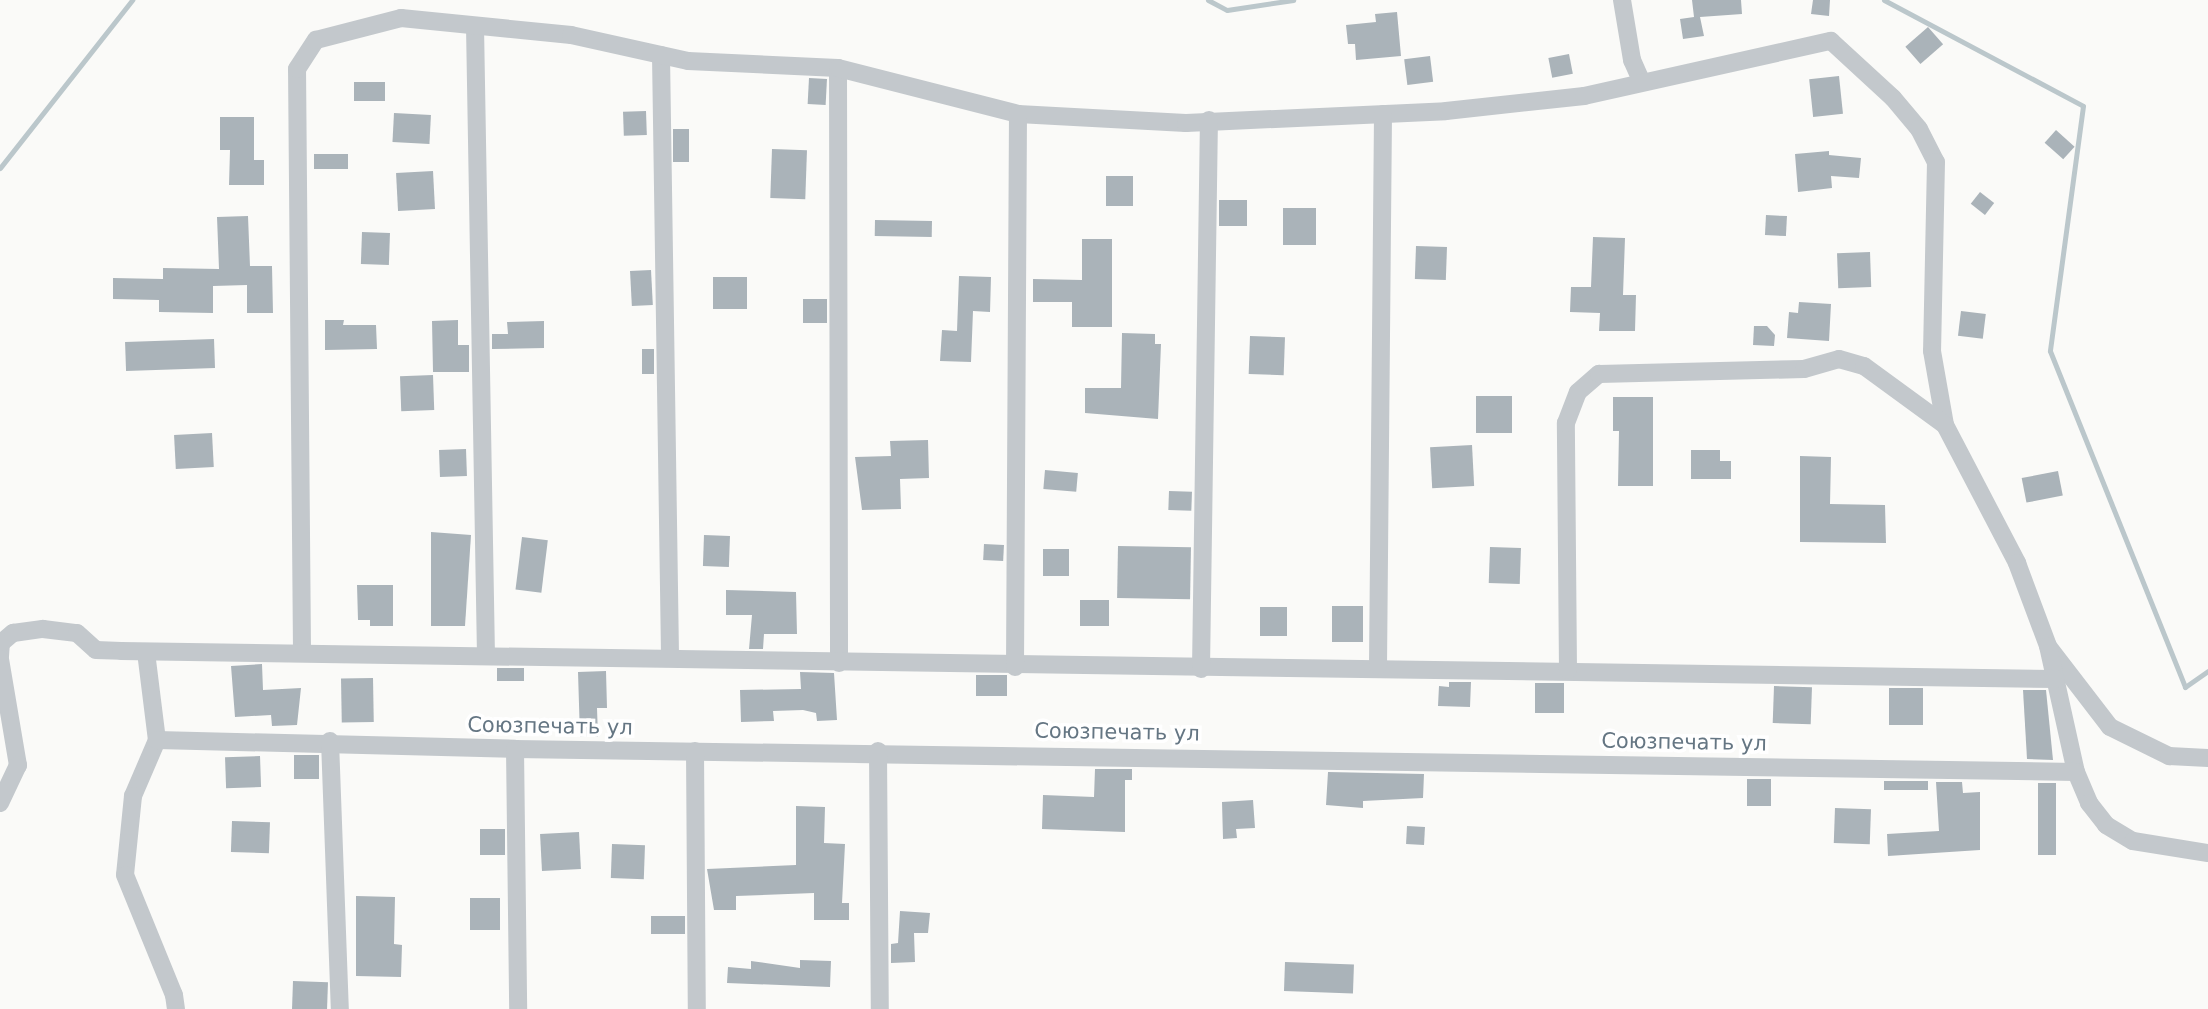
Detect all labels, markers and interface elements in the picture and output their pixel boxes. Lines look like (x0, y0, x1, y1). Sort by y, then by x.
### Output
street label: Союзпечать ул (467, 712, 633, 740)
street label: Союзпечать ул (1034, 718, 1200, 746)
street label: Союзпечать ул (1601, 728, 1767, 756)

